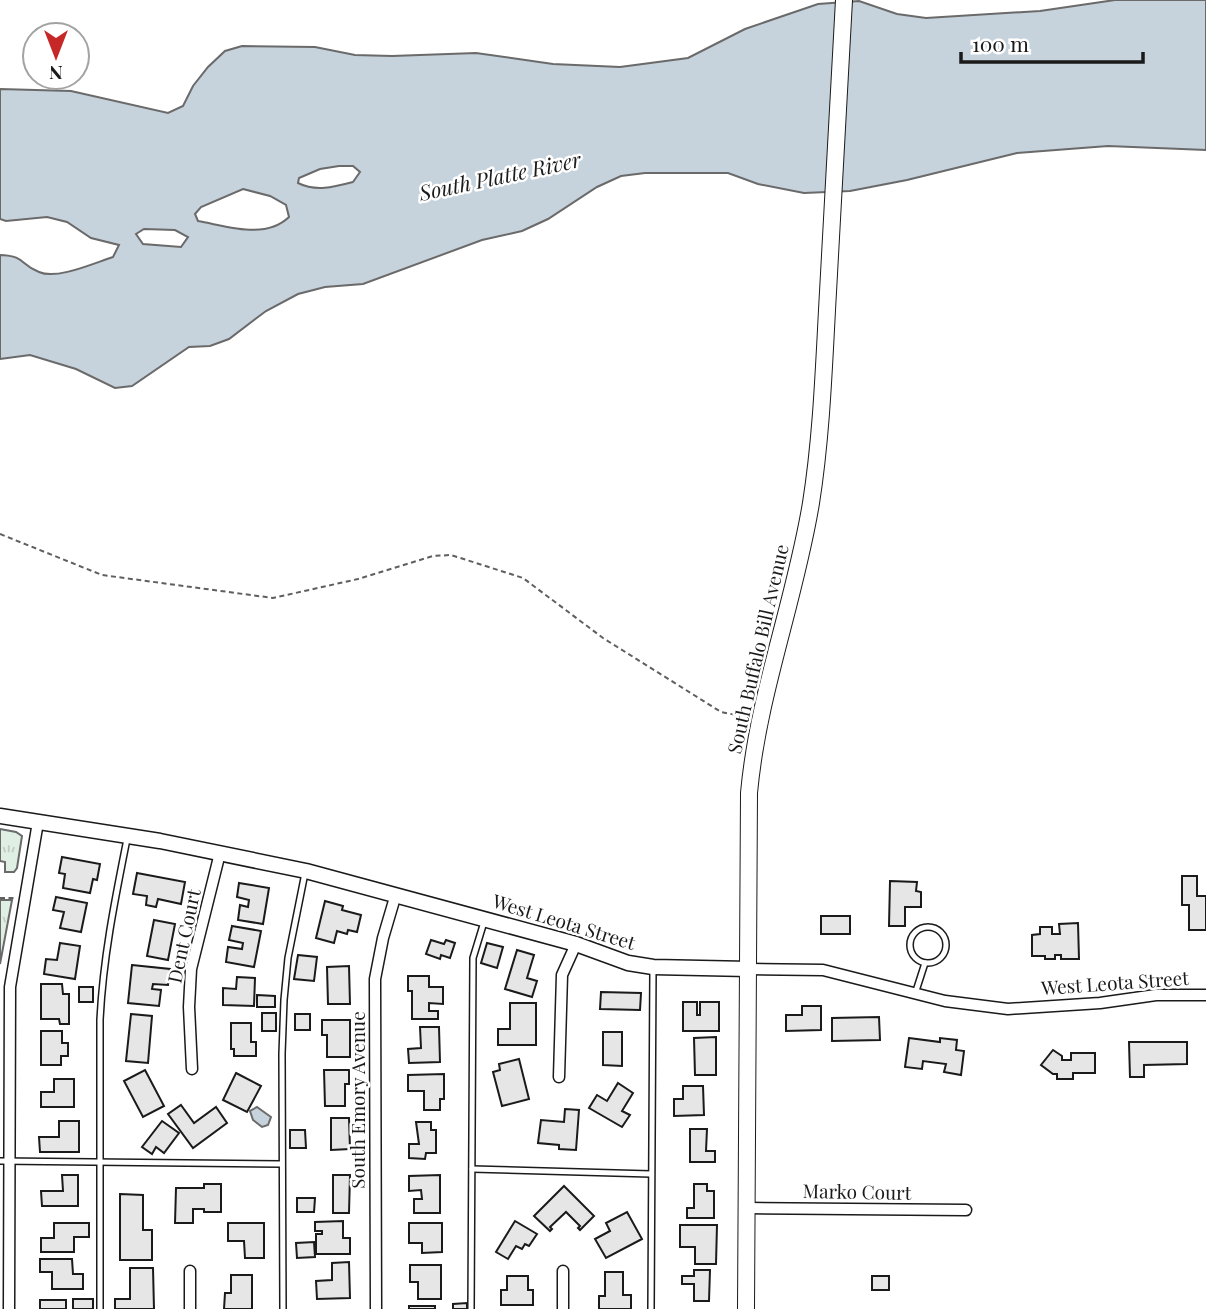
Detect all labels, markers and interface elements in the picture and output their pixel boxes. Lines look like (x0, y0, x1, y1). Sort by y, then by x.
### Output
north arrow (21, 21, 91, 91)
scale bar (961, 21, 1143, 65)
text: 100 m (972, 29, 1029, 57)
text: N (49, 61, 63, 87)
water label: South Platte River (415, 144, 584, 206)
street label: South Buffalo Bill Avenue (720, 541, 794, 756)
street label: Dent Court (160, 886, 206, 985)
street label: West Leota Street (489, 887, 639, 955)
street label: West Leota Street (1039, 964, 1190, 1000)
street label: South Emory Avenue (344, 1011, 370, 1189)
street label: Marko Court (802, 1177, 912, 1205)

